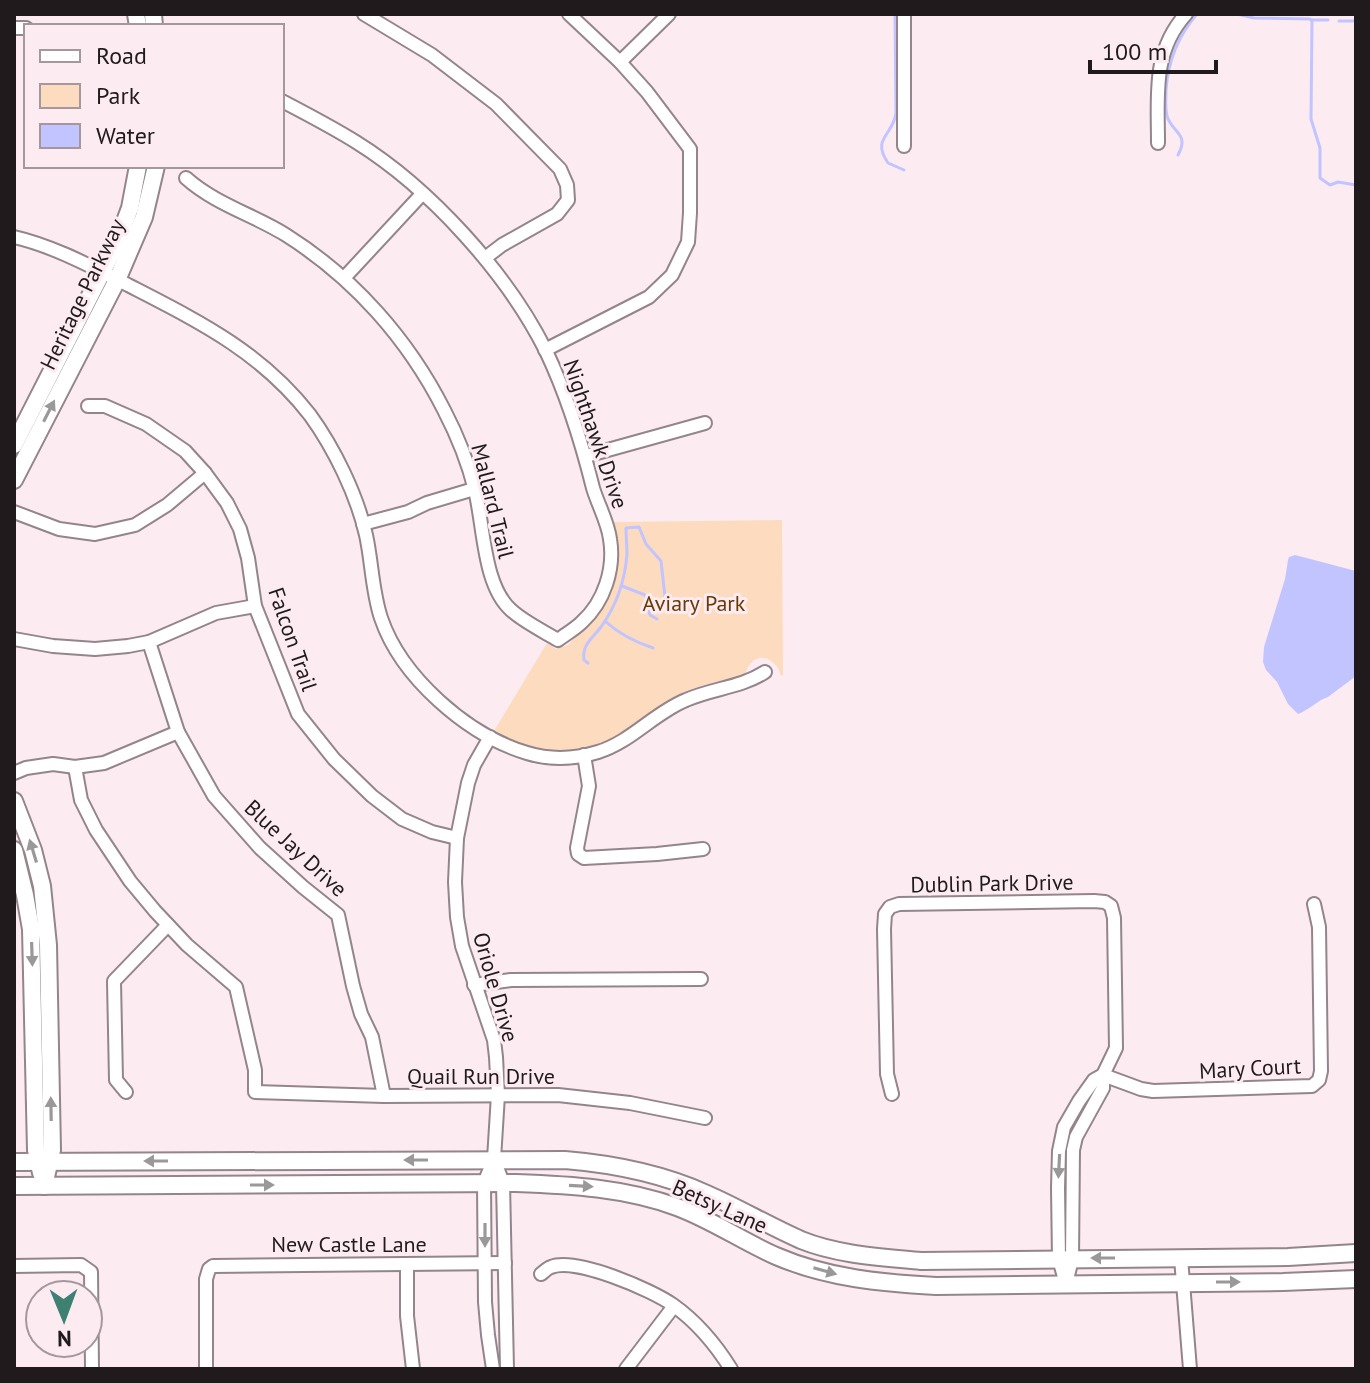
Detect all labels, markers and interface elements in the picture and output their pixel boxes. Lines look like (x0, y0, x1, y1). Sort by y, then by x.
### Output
legend (24, 24, 284, 168)
scale bar (1090, 24, 1216, 74)
text: 100 m (1102, 36, 1167, 67)
text: Road (96, 40, 147, 71)
text: Park (96, 80, 141, 111)
text: Water (96, 120, 155, 151)
street label: Heritage Parkway (33, 213, 131, 374)
street label: Nighthawk Drive (557, 356, 635, 512)
one-way arrow (42, 399, 56, 422)
street label: Mallard Trail (465, 441, 521, 562)
street label: Falcon Trail (262, 583, 324, 695)
park label: Aviary Park (643, 589, 746, 617)
street label: Blue Jay Drive (239, 793, 353, 903)
one-way arrow (26, 838, 38, 862)
street label: Dublin Park Drive (910, 868, 1074, 898)
street label: Oriole Drive (467, 929, 525, 1045)
one-way arrow (26, 942, 39, 967)
street label: Mary Court (1198, 1051, 1302, 1085)
street label: Quail Run Drive (407, 1062, 555, 1090)
one-way arrow (45, 1096, 58, 1121)
one-way arrow (403, 1154, 428, 1166)
one-way arrow (1052, 1154, 1065, 1179)
one-way arrow (143, 1155, 168, 1167)
street label: Betsy Lane (668, 1173, 772, 1239)
one-way arrow (250, 1179, 275, 1191)
one-way arrow (569, 1180, 594, 1193)
one-way arrow (478, 1223, 491, 1248)
street label: New Castle Lane (271, 1230, 427, 1258)
one-way arrow (1090, 1252, 1115, 1265)
one-way arrow (813, 1266, 838, 1278)
one-way arrow (1216, 1276, 1241, 1288)
north arrow (24, 1279, 104, 1359)
text: N (57, 1325, 72, 1353)

